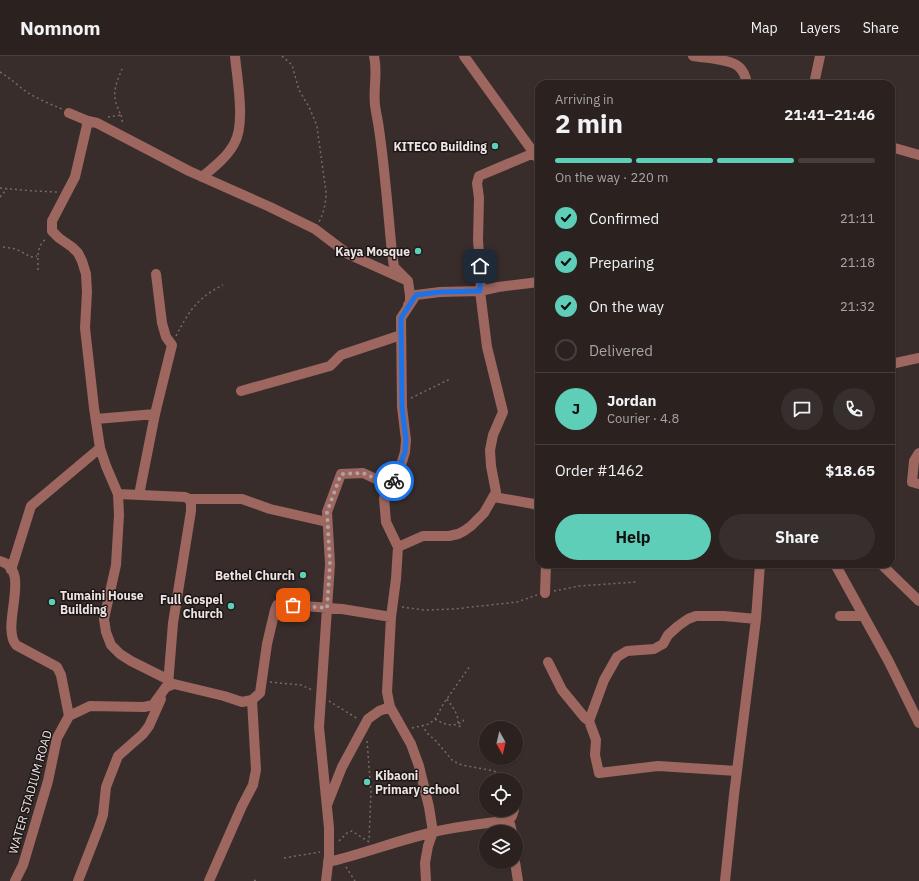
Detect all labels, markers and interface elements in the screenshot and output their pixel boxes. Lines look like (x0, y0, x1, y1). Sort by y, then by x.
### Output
text: Nomnom (20, 16, 100, 40)
text: Map (751, 19, 778, 37)
text: Layers (800, 19, 841, 37)
text: Share (863, 19, 899, 37)
text: Arriving in (555, 91, 614, 108)
text: 21:41–21:46 (784, 105, 875, 124)
text: 2 min (555, 106, 623, 140)
place label: KITECO Building (393, 139, 487, 154)
marker: KITECO Building (490, 141, 500, 151)
text: On the way · 220 m (555, 169, 668, 186)
icon: check (555, 207, 577, 229)
text: Confirmed (589, 209, 659, 228)
text: 21:11 (840, 210, 875, 227)
place label: Kaya Mosque (335, 244, 410, 259)
marker: Kaya Mosque (413, 246, 423, 256)
pin (463, 249, 497, 283)
icon: check (555, 251, 577, 273)
text: Preparing (589, 253, 654, 272)
text: 21:18 (840, 254, 875, 271)
icon: home (469, 255, 491, 277)
icon: check (555, 295, 577, 317)
text: On the way (589, 297, 664, 316)
text: 21:32 (840, 298, 875, 315)
text: Delivered (589, 341, 653, 360)
button: chat (781, 388, 823, 430)
button: phone (833, 388, 875, 430)
text: Jordan (607, 391, 656, 410)
text: J (572, 399, 580, 418)
text: Courier · 4.8 (607, 410, 679, 427)
courier (374, 461, 414, 501)
text: Order #1462 (555, 461, 644, 480)
text: $18.65 (825, 461, 875, 480)
icon: bike (383, 470, 405, 492)
button: Help (555, 514, 711, 560)
button: Share (719, 514, 875, 560)
place label: Bethel Church (215, 568, 295, 583)
marker: Bethel Church (298, 570, 308, 580)
place label: Tumaini House Building (60, 588, 144, 617)
pin (276, 588, 310, 622)
place label: Full Gospel Church (160, 592, 223, 621)
icon: bag (282, 594, 304, 616)
marker: Tumaini House Building (47, 597, 57, 607)
marker: Full Gospel Church (226, 601, 236, 611)
north arrow (479, 721, 523, 765)
map controls (479, 721, 523, 869)
street label: WATER STADIUM ROAD (5, 729, 55, 855)
place label: Kibaoni Primary school (375, 768, 460, 797)
button: locate (479, 773, 523, 817)
marker: Kibaoni Primary school (362, 777, 372, 787)
button: layers (479, 825, 523, 869)

